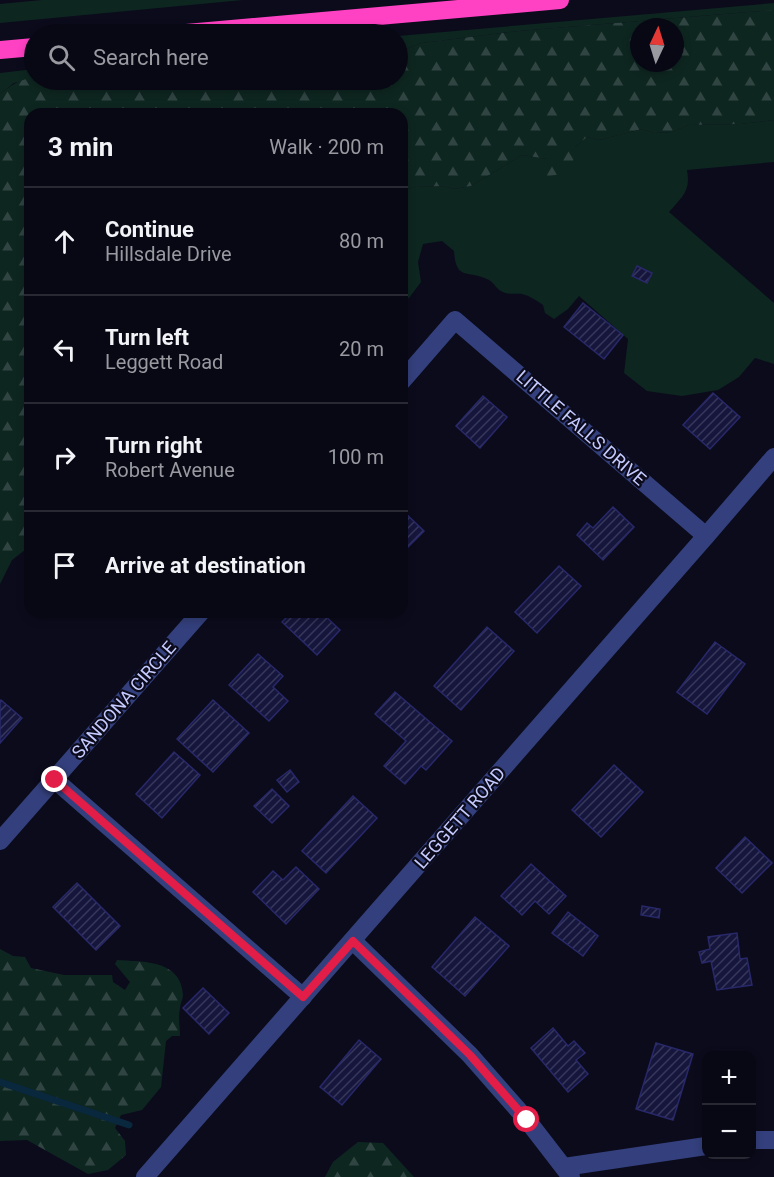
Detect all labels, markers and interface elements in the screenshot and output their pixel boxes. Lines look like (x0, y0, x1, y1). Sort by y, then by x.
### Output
north arrow (630, 18, 684, 72)
search box (24, 24, 408, 90)
icon: search (45, 41, 78, 74)
text: Search here (93, 45, 209, 70)
text: 3 min (48, 132, 113, 162)
text: Walk · 200 m (269, 135, 384, 159)
text: Continue (105, 217, 194, 242)
icon: ahead (48, 225, 81, 258)
text: 80 m (339, 229, 384, 253)
text: Hillsdale Drive (105, 242, 232, 266)
text: Turn left (105, 325, 189, 350)
icon: left (48, 333, 81, 366)
text: 20 m (339, 337, 384, 361)
text: Leggett Road (105, 350, 223, 374)
street label: LITTLE FALLS DRIVE (512, 366, 650, 490)
text: Turn right (105, 433, 202, 458)
icon: right (48, 441, 81, 474)
text: 100 m (328, 445, 384, 469)
text: Robert Avenue (105, 458, 235, 482)
icon: arrive (48, 549, 81, 582)
text: Arrive at destination (105, 553, 306, 578)
street label: SANDONA CIRCLE (67, 637, 180, 762)
street label: LEGGETT ROAD (410, 763, 509, 873)
route end (41, 766, 67, 792)
map controls (702, 1051, 756, 1159)
button: + (702, 1051, 756, 1105)
button: − (702, 1105, 756, 1159)
route start (513, 1106, 539, 1132)

